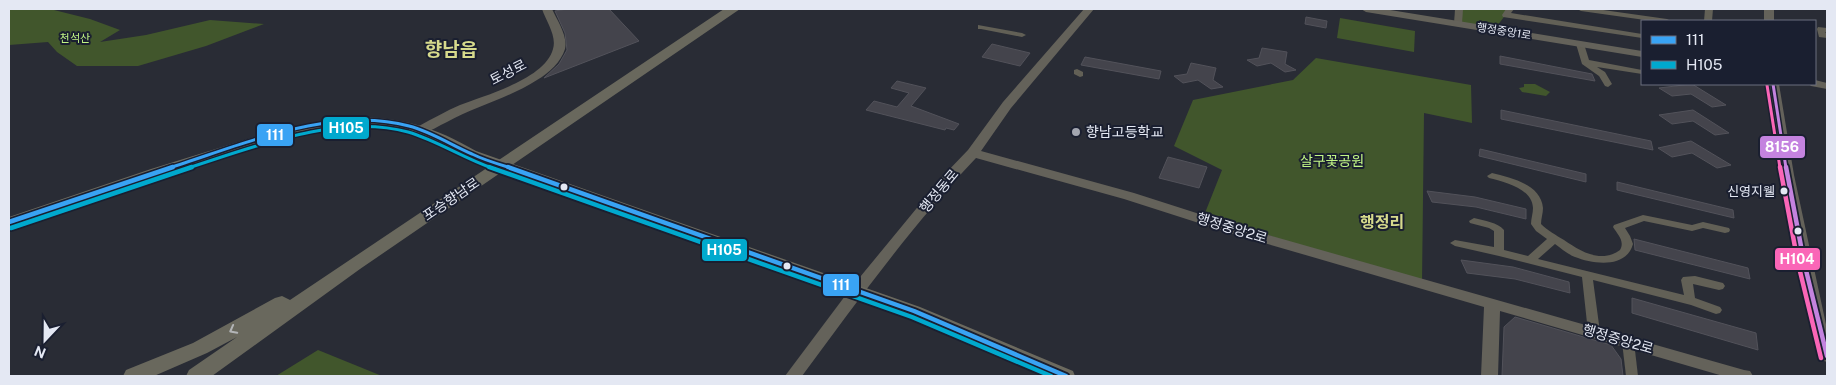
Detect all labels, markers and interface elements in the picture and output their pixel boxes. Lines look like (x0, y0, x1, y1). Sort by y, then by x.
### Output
legend (1641, 20, 1816, 85)
street label: 행정중앙1로 (1476, 21, 1532, 41)
text: 111 (1686, 31, 1704, 48)
park label: 천석산 (60, 32, 90, 44)
district label: 향남읍 (425, 38, 477, 60)
street label: 토성로 (487, 56, 529, 88)
text: H105 (1686, 56, 1722, 73)
line badge: H105 (322, 116, 370, 140)
text: H105 (328, 120, 364, 136)
line badge: 111 (256, 123, 294, 147)
place label: 향남고등학교 (1086, 124, 1163, 140)
marker: 향남고등학교 (1070, 126, 1082, 138)
text: 111 (266, 127, 284, 143)
line badge: 8156 (1759, 135, 1806, 159)
text: 8156 (1765, 139, 1799, 155)
park label: 살구꽃공원 (1300, 153, 1364, 169)
street label: 행정동로 (916, 166, 962, 216)
street label: 포승향남로 (420, 174, 482, 224)
unlabelled marker (559, 182, 569, 192)
place label: 신영지웰 (1727, 184, 1775, 199)
marker: 신영지웰 (1779, 186, 1789, 196)
street label: 행정중앙2로 (1195, 210, 1269, 246)
district label: 행정리 (1360, 213, 1404, 232)
unlabelled marker (1793, 226, 1803, 236)
line badge: H105 (701, 238, 748, 262)
text: H105 (706, 242, 742, 258)
line badge: H104 (1774, 247, 1821, 271)
text: H104 (1780, 251, 1814, 267)
unlabelled marker (782, 261, 792, 271)
line badge: 111 (822, 273, 860, 297)
text: 111 (832, 277, 850, 293)
north arrow (20, 315, 70, 365)
street label: 행정중앙2로 (1581, 321, 1655, 357)
one-way arrow (229, 324, 238, 334)
text: N (32, 343, 48, 362)

